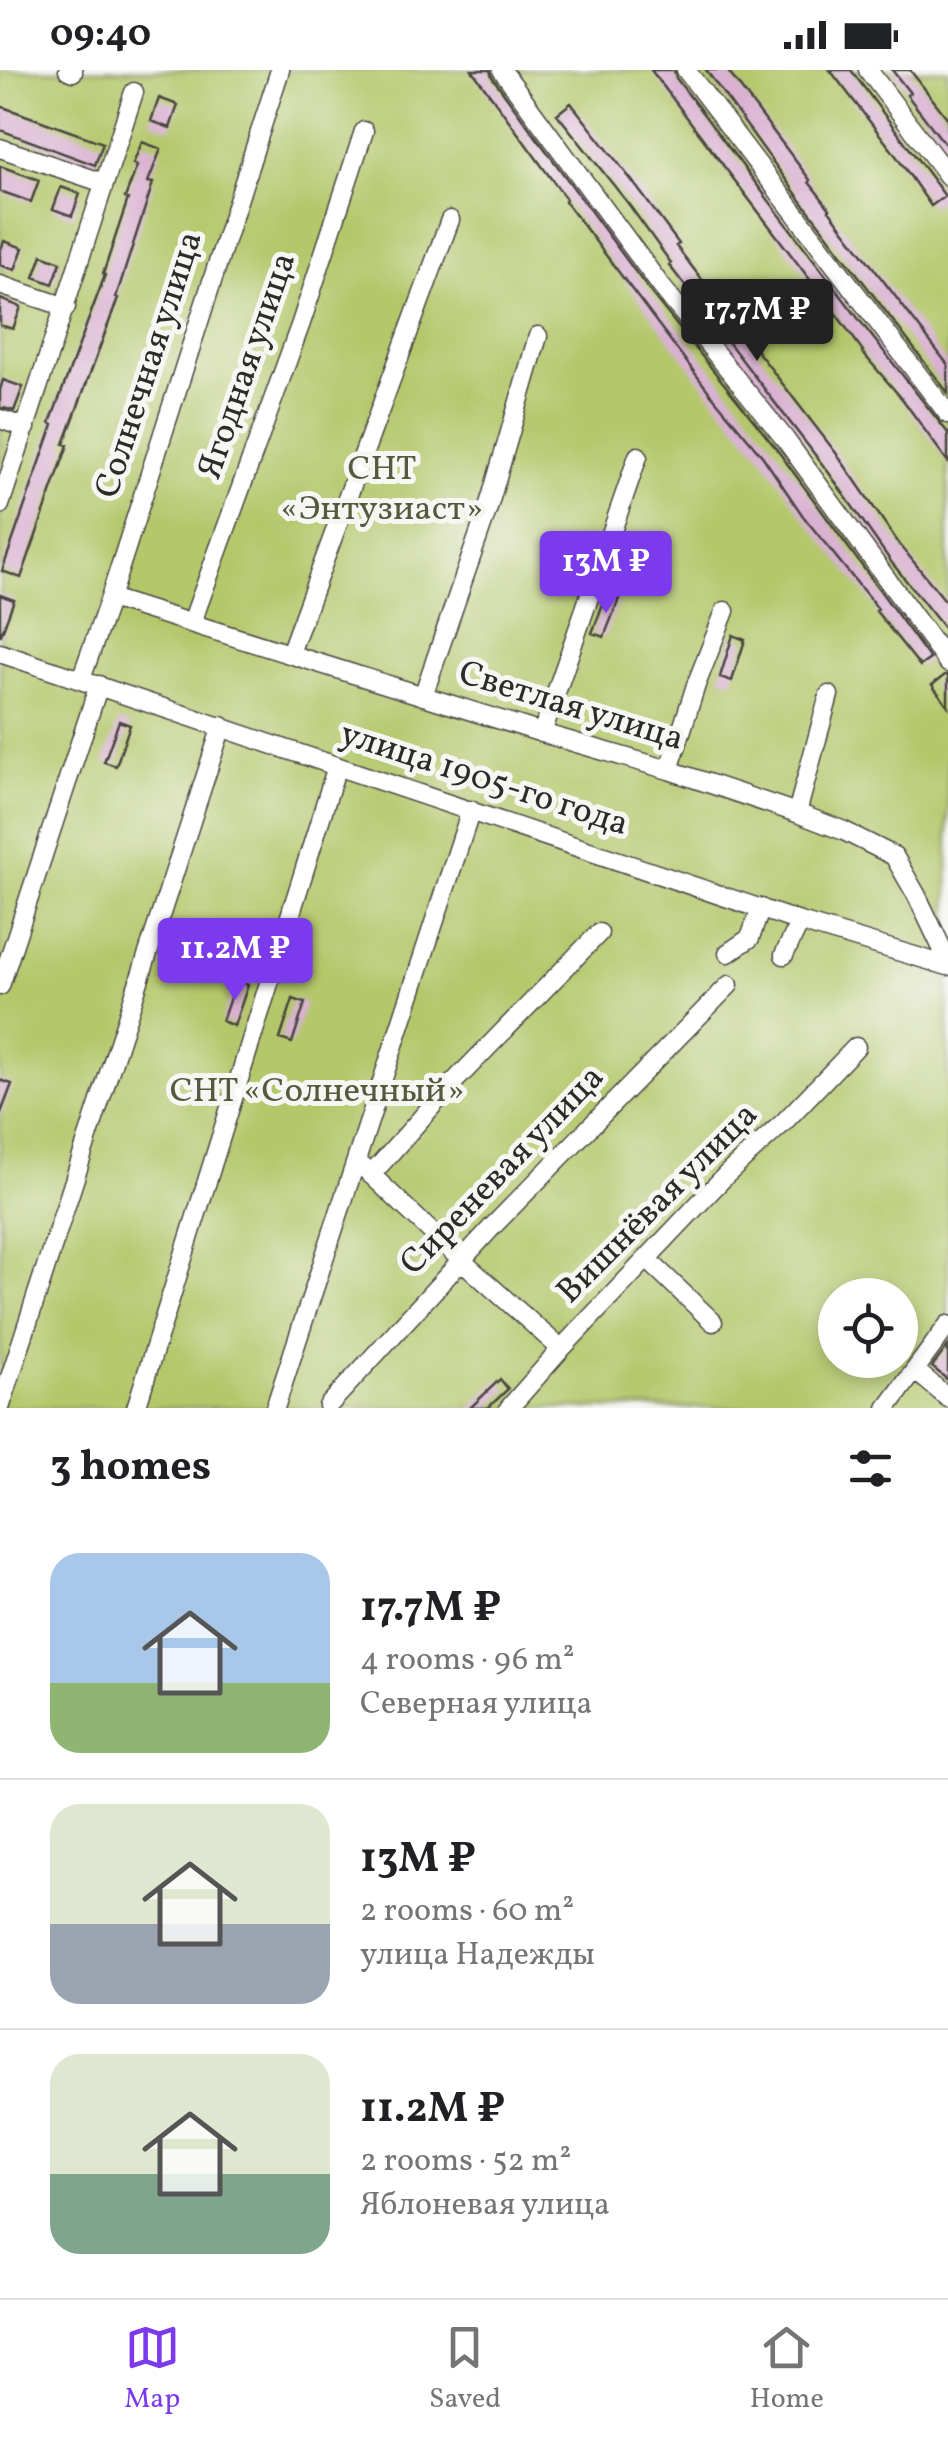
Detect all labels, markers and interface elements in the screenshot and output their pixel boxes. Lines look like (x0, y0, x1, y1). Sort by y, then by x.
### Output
text: 09:40 (50, 9, 151, 62)
street label: Солнечная улица (84, 226, 216, 504)
street label: Ягодная улица (187, 246, 309, 486)
pin: 17.7M ₽ (665, 279, 849, 364)
text: 17.7M ₽ (703, 289, 811, 333)
park label: СНТ «Энтузиаст» (281, 446, 483, 534)
pin: 13M ₽ (536, 531, 676, 616)
text: 13M ₽ (562, 541, 650, 585)
street label: Светлая улица (453, 650, 689, 764)
street label: улица 1905-го года (334, 711, 634, 849)
pin: 11.2M ₽ (143, 918, 327, 1003)
text: 11.2M ₽ (180, 928, 290, 972)
street label: Сиреневая улица (390, 1055, 616, 1287)
park label: СНТ «Солнечный» (170, 1068, 464, 1116)
street label: Вишнёвая улица (547, 1093, 769, 1315)
map controls (818, 1278, 918, 1378)
button: locate (818, 1278, 918, 1378)
text: 3 homes (50, 1439, 211, 1498)
icon: filters (843, 1441, 898, 1496)
text: 17.7M ₽ (360, 1580, 501, 1639)
icon: home (130, 1593, 250, 1713)
text: 4 rooms · 96 m² (360, 1639, 575, 1683)
text: Северная улица (360, 1683, 592, 1727)
text: 13M ₽ (360, 1831, 476, 1890)
icon: home (130, 1844, 250, 1964)
text: 2 rooms · 60 m² (360, 1890, 574, 1934)
text: улица Надежды (360, 1934, 595, 1978)
text: 11.2M ₽ (360, 2081, 505, 2140)
icon: home (130, 2094, 250, 2214)
text: 2 rooms · 52 m² (360, 2140, 571, 2184)
text: Яблоневая улица (360, 2184, 610, 2228)
tab: Map (124, 2320, 180, 2419)
tab: Saved (429, 2320, 501, 2419)
tab: Home (750, 2320, 824, 2419)

